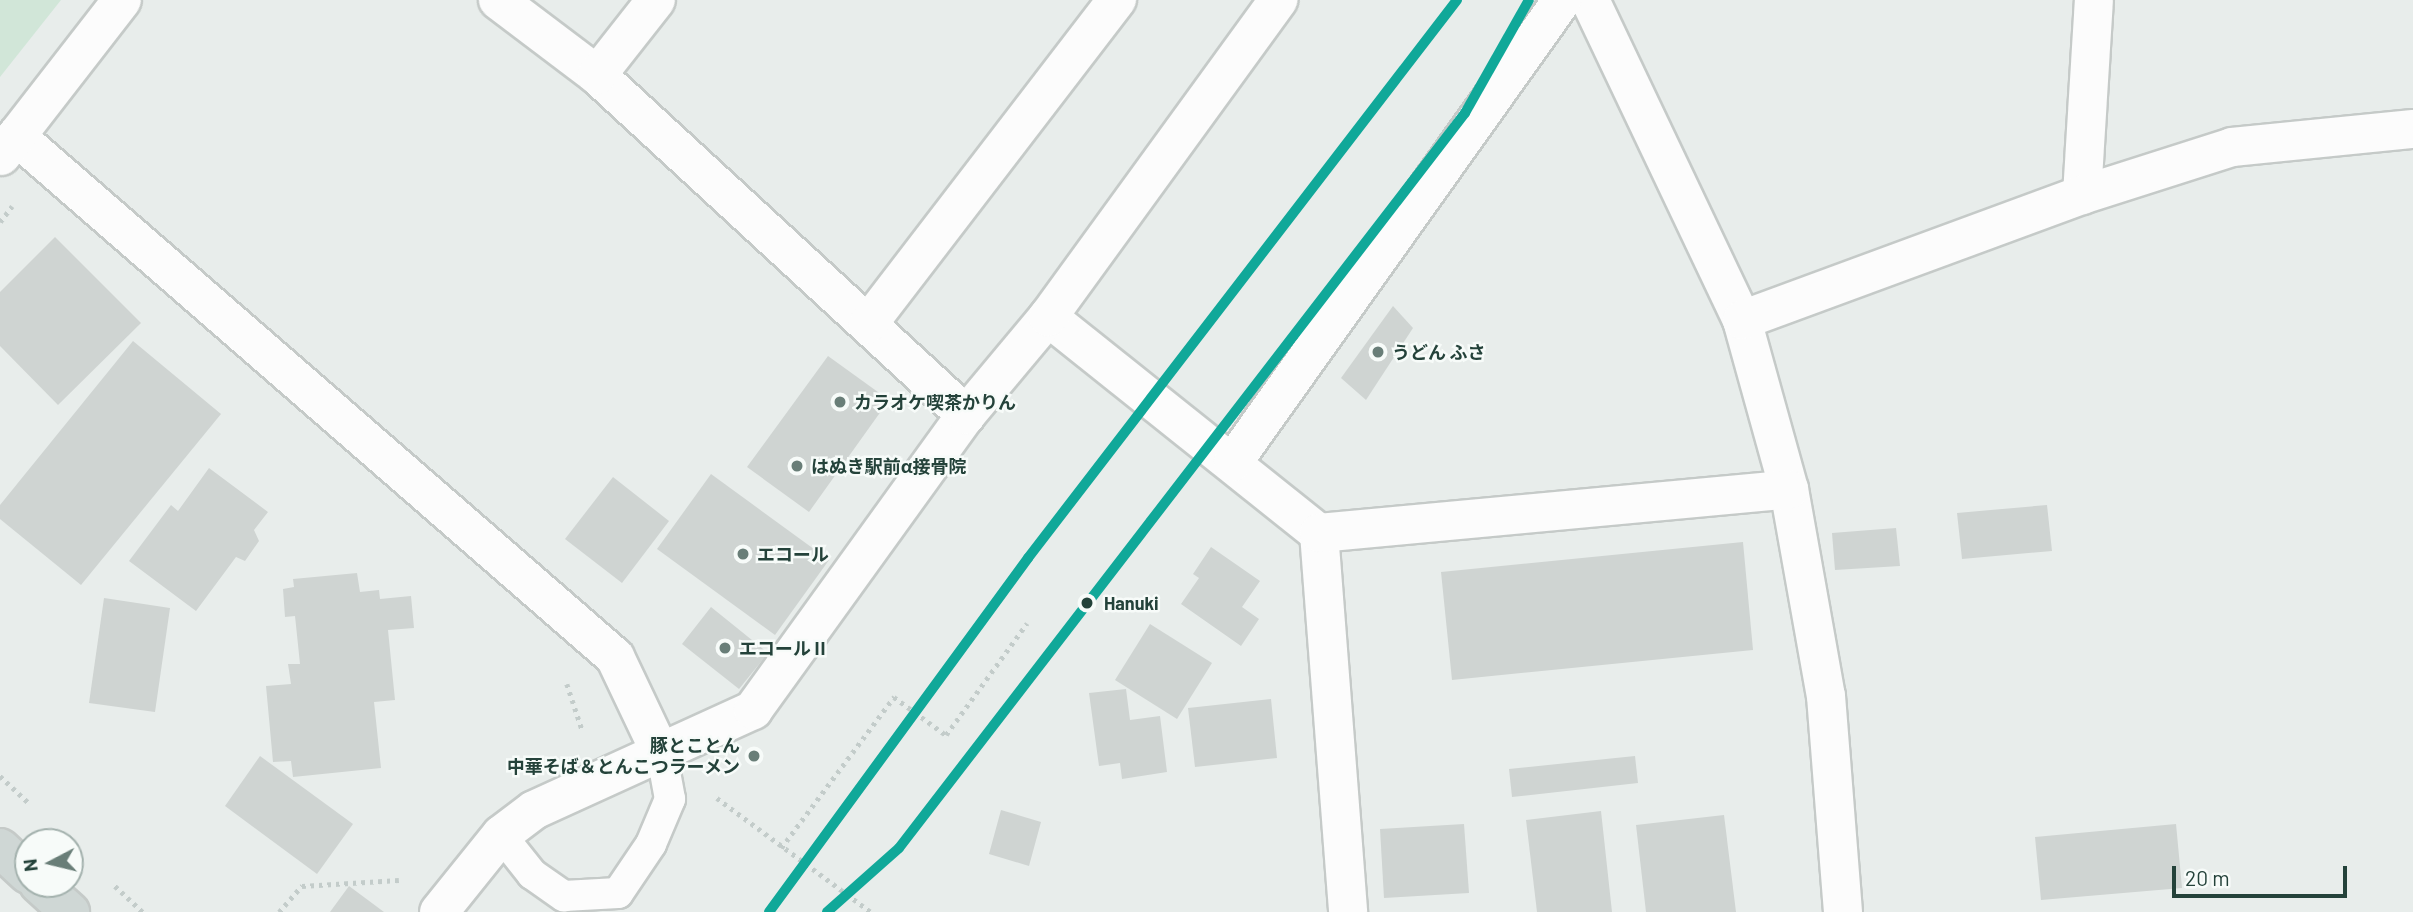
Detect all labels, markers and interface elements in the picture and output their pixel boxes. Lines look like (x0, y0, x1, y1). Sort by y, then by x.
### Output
place label: うどん ふさ (1392, 341, 1486, 363)
marker: うどん ふさ (1370, 344, 1386, 360)
place label: カラオケ喫茶かりん (854, 391, 1016, 413)
marker: カラオケ喫茶かりん (832, 394, 848, 410)
place label: はぬき駅前α接骨院 (811, 455, 967, 477)
marker: はぬき駅前α接骨院 (789, 458, 805, 474)
place label: エコール (757, 543, 829, 565)
marker: エコール (735, 546, 751, 562)
marker: Hanuki (1076, 592, 1098, 614)
place label: Hanuki (1104, 592, 1159, 614)
place label: エコールⅡ (739, 637, 829, 659)
marker: エコールⅡ (717, 640, 733, 656)
place label: 豚とことん 中華そば＆とんこつラーメン (506, 735, 740, 778)
marker: 豚とことん 中華そば＆とんこつラーメン (746, 748, 762, 764)
north arrow (14, 828, 84, 898)
scale bar (2175, 852, 2350, 896)
text: N (17, 858, 42, 873)
text: 20 m (2185, 865, 2230, 890)

